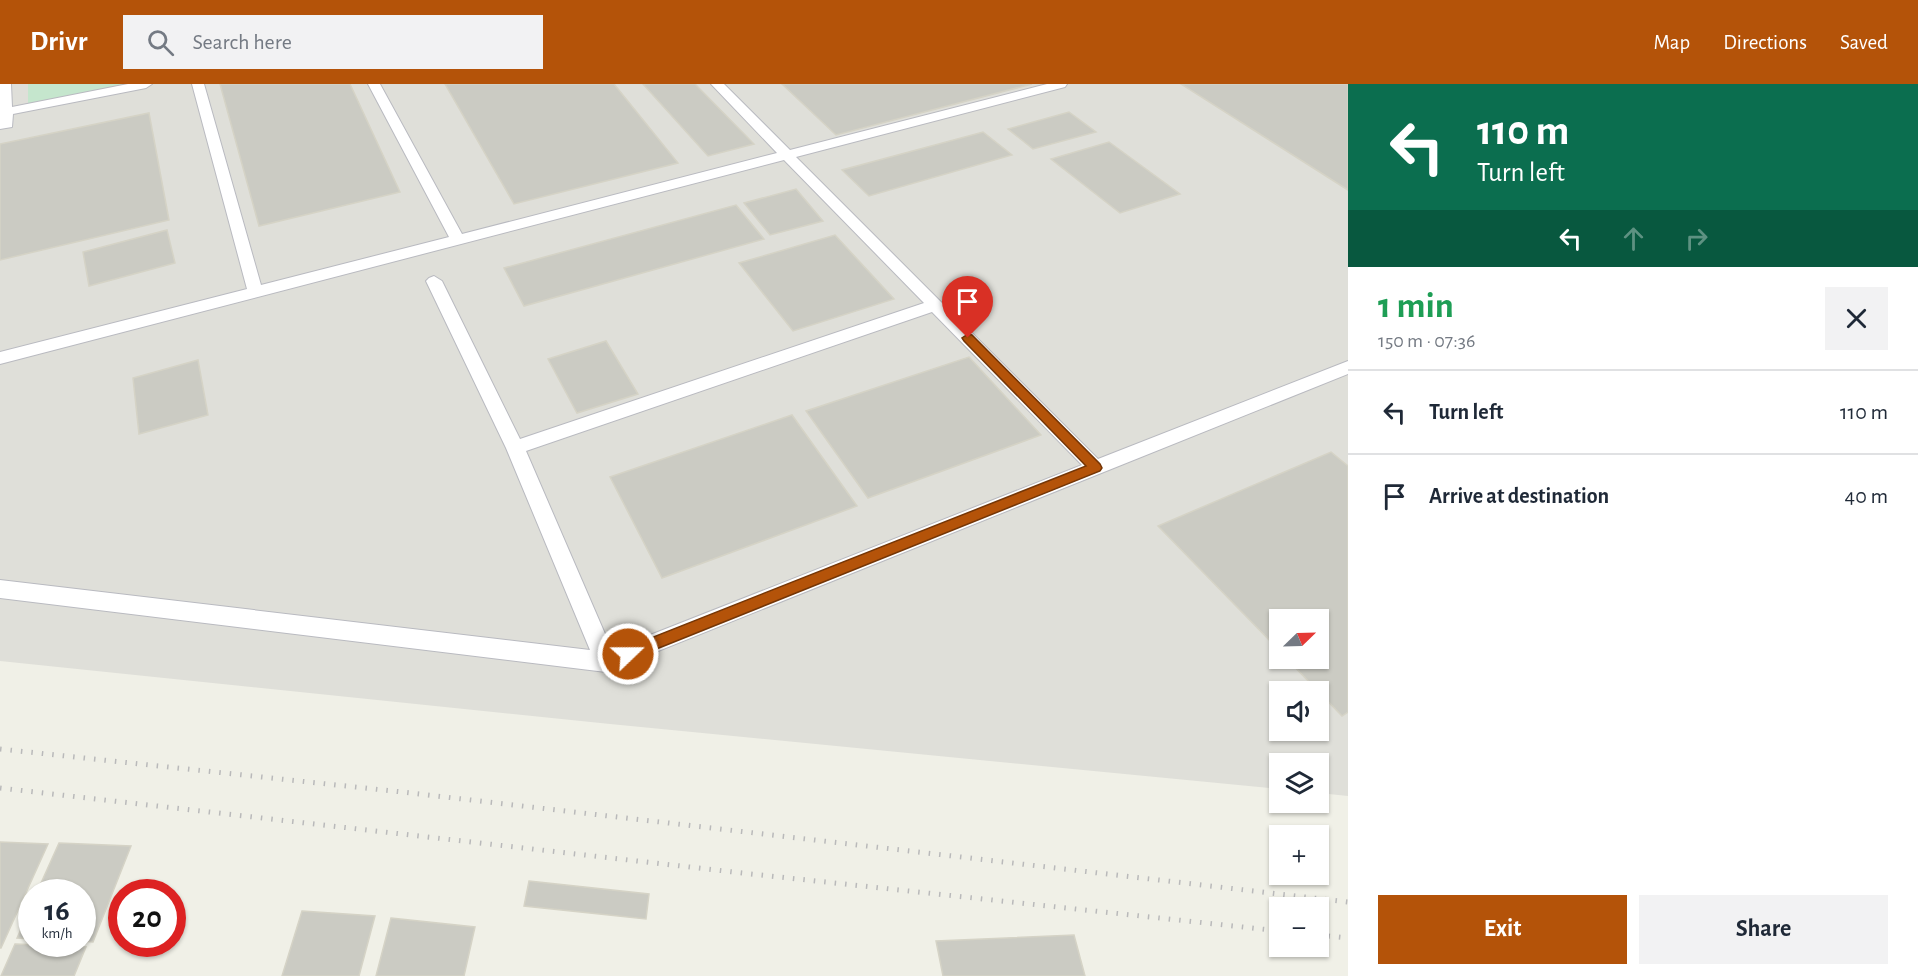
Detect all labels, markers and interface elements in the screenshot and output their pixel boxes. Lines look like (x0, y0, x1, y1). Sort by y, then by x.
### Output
search box (123, 15, 543, 69)
icon: search (144, 26, 177, 59)
text: Drivr (30, 28, 87, 56)
text: Search here (192, 31, 292, 53)
text: Map (1654, 32, 1690, 53)
text: Directions (1723, 32, 1807, 53)
text: Saved (1840, 32, 1888, 53)
icon: left (1378, 108, 1456, 186)
text: 110 m (1477, 110, 1569, 152)
text: Turn left (1477, 159, 1565, 186)
icon: left (1554, 222, 1587, 255)
icon: ahead (1617, 222, 1650, 255)
icon: right (1680, 222, 1713, 255)
pin (942, 276, 993, 338)
icon: arrive (951, 285, 984, 318)
button: close (1825, 287, 1888, 350)
text: 1 min (1378, 288, 1454, 324)
text: 150 m · 07:36 (1378, 331, 1475, 351)
icon: left (1378, 396, 1411, 429)
text: Turn left (1429, 401, 1503, 423)
text: 110 m (1840, 401, 1888, 423)
icon: arrive (1378, 480, 1411, 513)
text: Arrive at destination (1429, 485, 1609, 507)
text: 40 m (1845, 485, 1888, 507)
north arrow (1269, 609, 1329, 669)
map controls (1269, 609, 1329, 957)
position arrow (596, 622, 660, 686)
button: sound (1269, 681, 1329, 741)
button: layers (1269, 753, 1329, 813)
button: + (1269, 825, 1329, 885)
speed limit sign: 20 (108, 879, 186, 957)
button: Exit (1378, 895, 1627, 964)
button: Share (1639, 895, 1888, 964)
text: 16 (44, 896, 70, 926)
button: − (1269, 897, 1329, 957)
text: km/h (42, 926, 72, 941)

